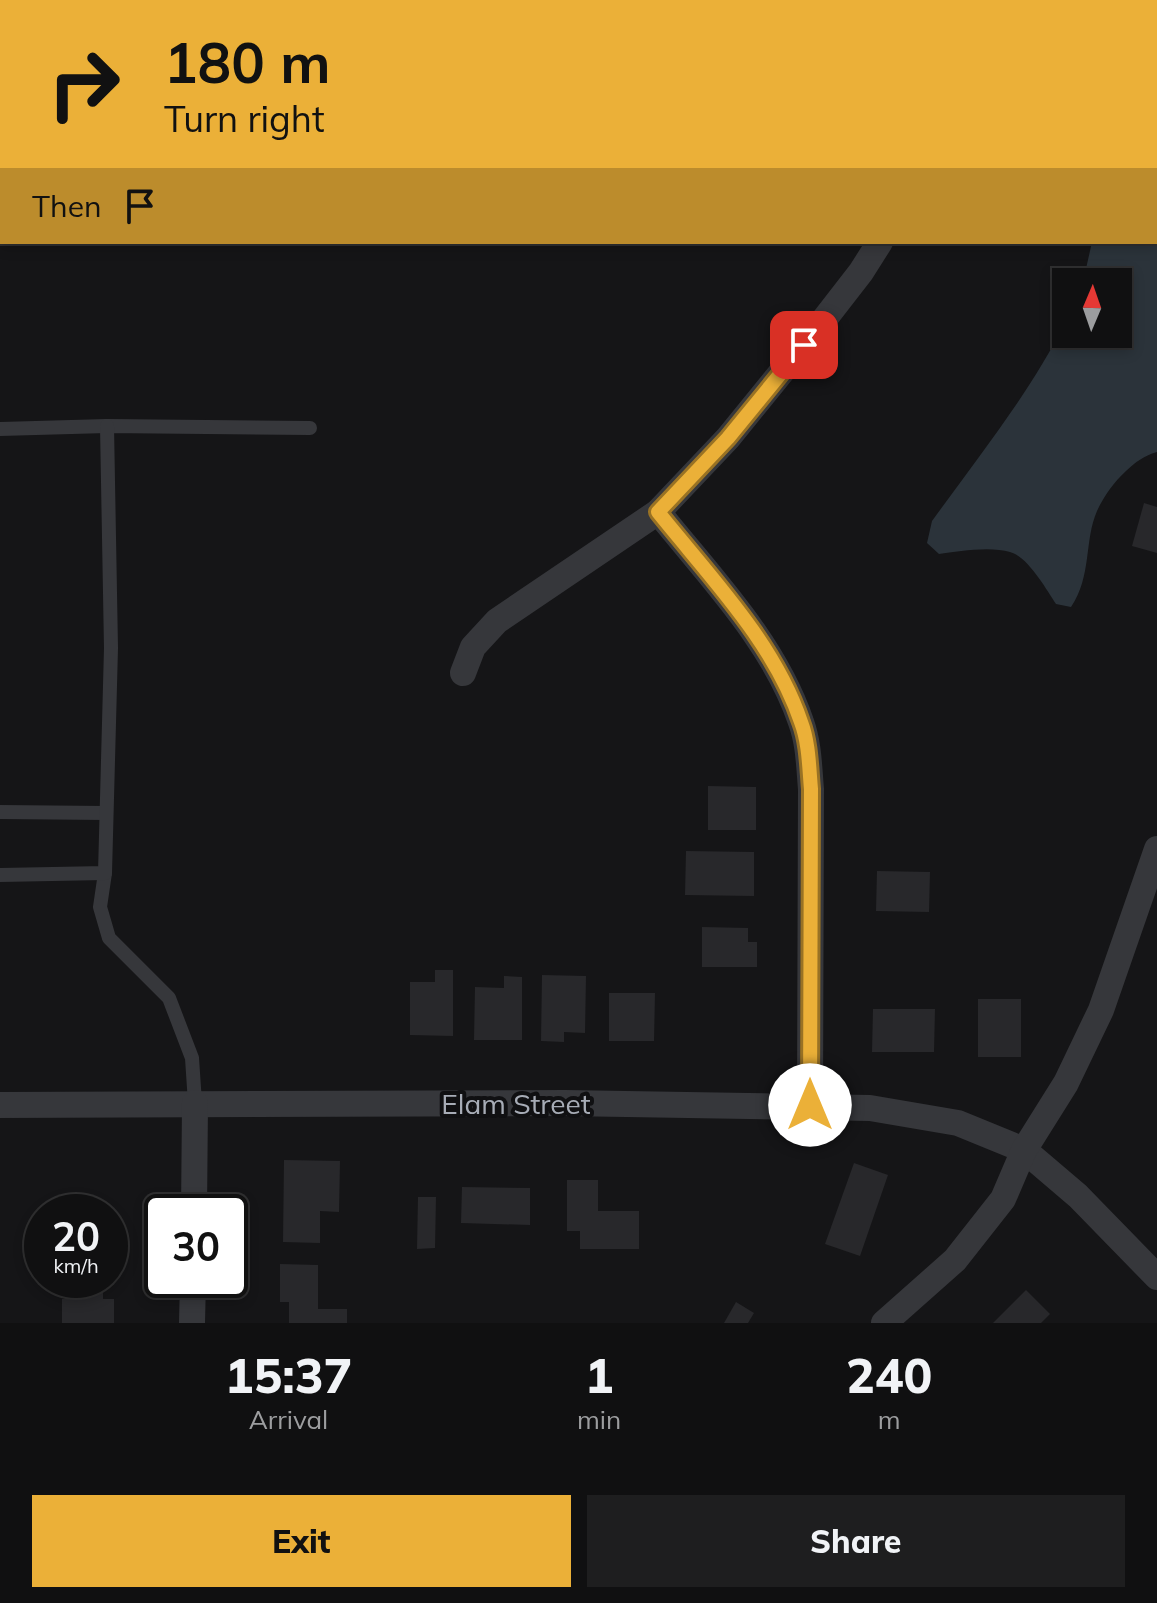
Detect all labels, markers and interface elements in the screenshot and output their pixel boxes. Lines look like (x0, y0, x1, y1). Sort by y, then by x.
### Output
text: 180 m (164, 27, 331, 97)
icon: right (32, 32, 136, 136)
text: Turn right (164, 96, 325, 141)
icon: arrive (118, 184, 162, 228)
text: Then (32, 187, 102, 225)
north arrow (1052, 268, 1132, 348)
map controls (1052, 268, 1132, 348)
pin (770, 311, 838, 379)
icon: arrive (782, 323, 826, 367)
position arrow (768, 1063, 852, 1147)
street label: Elam Street (441, 1086, 591, 1121)
speed limit sign: 30 (144, 1194, 248, 1298)
text: 20 (52, 1211, 100, 1261)
text: km/h (53, 1253, 99, 1278)
text: 15:37 (225, 1345, 352, 1405)
text: 1 (585, 1345, 614, 1405)
text: 240 (846, 1345, 932, 1405)
text: Arrival (249, 1403, 328, 1436)
text: min (577, 1403, 621, 1436)
text: m (878, 1403, 901, 1436)
button: Exit (32, 1495, 571, 1587)
button: Share (587, 1495, 1125, 1587)

